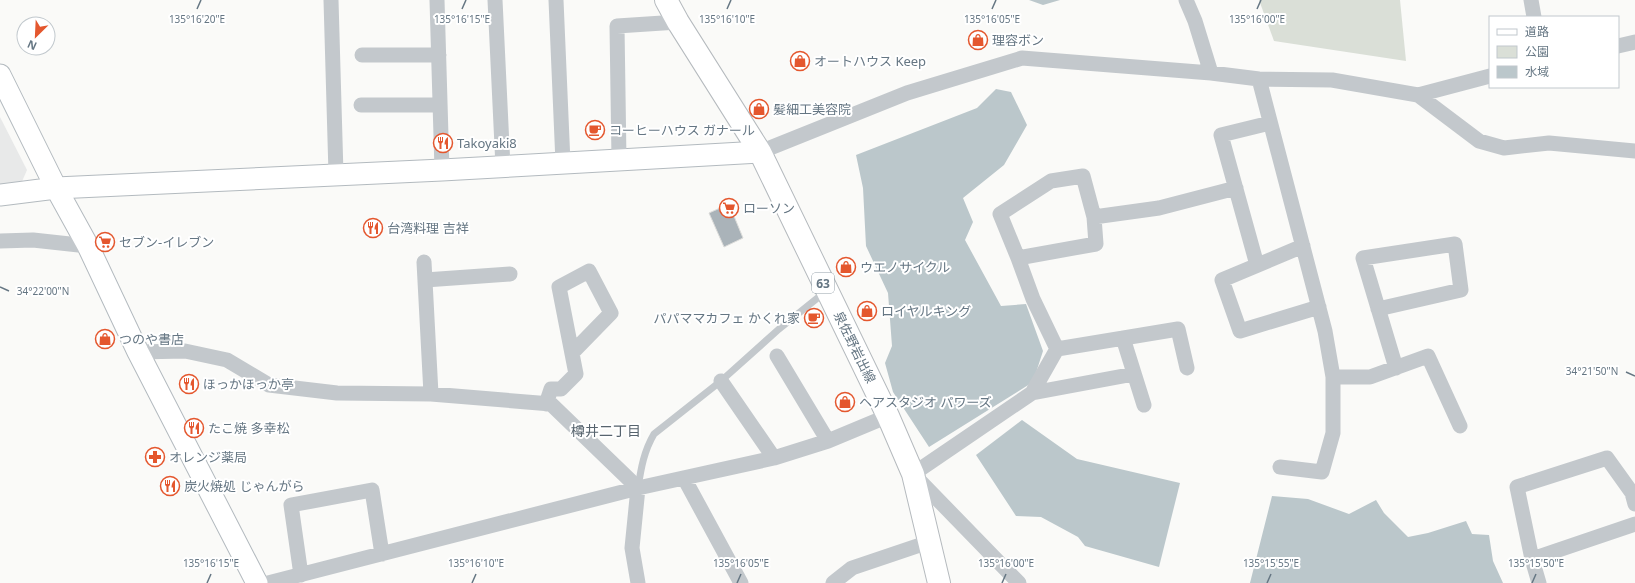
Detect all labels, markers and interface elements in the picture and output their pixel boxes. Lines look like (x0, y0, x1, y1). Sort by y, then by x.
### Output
text: 135°16'20"E (169, 12, 225, 26)
text: 135°16'15"E (434, 12, 490, 26)
text: 135°16'10"E (699, 12, 755, 26)
text: 135°16'05"E (964, 12, 1020, 26)
text: 135°16'00"E (1229, 12, 1285, 26)
north arrow (16, 16, 56, 56)
legend (1489, 16, 1619, 88)
text: 道路 (1525, 23, 1549, 40)
shop icon: 理容ボン (967, 29, 989, 51)
place label: 理容ボン (992, 31, 1044, 49)
text: N (25, 37, 39, 54)
text: 公園 (1525, 43, 1549, 60)
shop icon: オートハウス Keep (789, 50, 811, 72)
place label: オートハウス Keep (814, 52, 926, 70)
text: 水域 (1525, 63, 1549, 80)
shop icon: 髪細工美容院 (748, 98, 770, 120)
place label: 髪細工美容院 (773, 100, 851, 118)
cafe icon: コーヒーハウス ガナール (584, 119, 606, 141)
place label: コーヒーハウス ガナール (609, 121, 755, 139)
restaurant icon: Takoyaki8 (432, 132, 454, 154)
place label: Takoyaki8 (457, 134, 517, 152)
supermarket icon: ローソン (718, 197, 740, 219)
place label: ローソン (743, 199, 795, 217)
restaurant icon: 台湾料理 吉祥 (362, 217, 384, 239)
place label: 台湾料理 吉祥 (387, 219, 468, 237)
supermarket icon: セブン-イレブン (94, 231, 116, 253)
place label: セブン-イレブン (119, 233, 214, 251)
shop icon: ウエノサイクル (835, 256, 857, 278)
place label: ウエノサイクル (860, 258, 950, 276)
road number: 63 (812, 273, 834, 293)
text: 34°22'00"N (17, 284, 69, 298)
shop icon: ロイヤルキング (856, 300, 878, 322)
place label: ロイヤルキング (881, 302, 971, 320)
cafe icon: パパママカフェ かくれ家 (803, 307, 825, 329)
street label: 泉佐野岩出線 (830, 308, 880, 386)
place label: パパママカフェ かくれ家 (654, 309, 800, 327)
shop icon: つのや書店 (94, 328, 116, 350)
place label: つのや書店 (119, 330, 184, 348)
text: 34°21'50"N (1566, 364, 1618, 378)
restaurant icon: ほっかほっか亭 (178, 373, 200, 395)
place label: ほっかほっか亭 (203, 375, 294, 393)
shop icon: ヘアスタジオ パワーズ (834, 391, 856, 413)
place label: ヘアスタジオ パワーズ (859, 393, 992, 411)
restaurant icon: たこ焼 多幸松 (183, 417, 205, 439)
place label: たこ焼 多幸松 (208, 419, 289, 437)
district label: 樽井二丁目 (571, 421, 641, 440)
pharmacy icon: オレンジ薬局 (144, 446, 166, 468)
place label: オレンジ薬局 (169, 448, 247, 466)
restaurant icon: 炭火焼処 じゃんがら (159, 475, 181, 497)
place label: 炭火焼処 じゃんがら (184, 477, 304, 495)
text: 135°16'15"E (183, 556, 239, 570)
text: 135°16'10"E (448, 556, 504, 570)
text: 135°16'05"E (713, 556, 769, 570)
text: 135°16'00"E (978, 556, 1034, 570)
text: 135°15'55"E (1243, 556, 1299, 570)
text: 135°15'50"E (1508, 556, 1564, 570)

